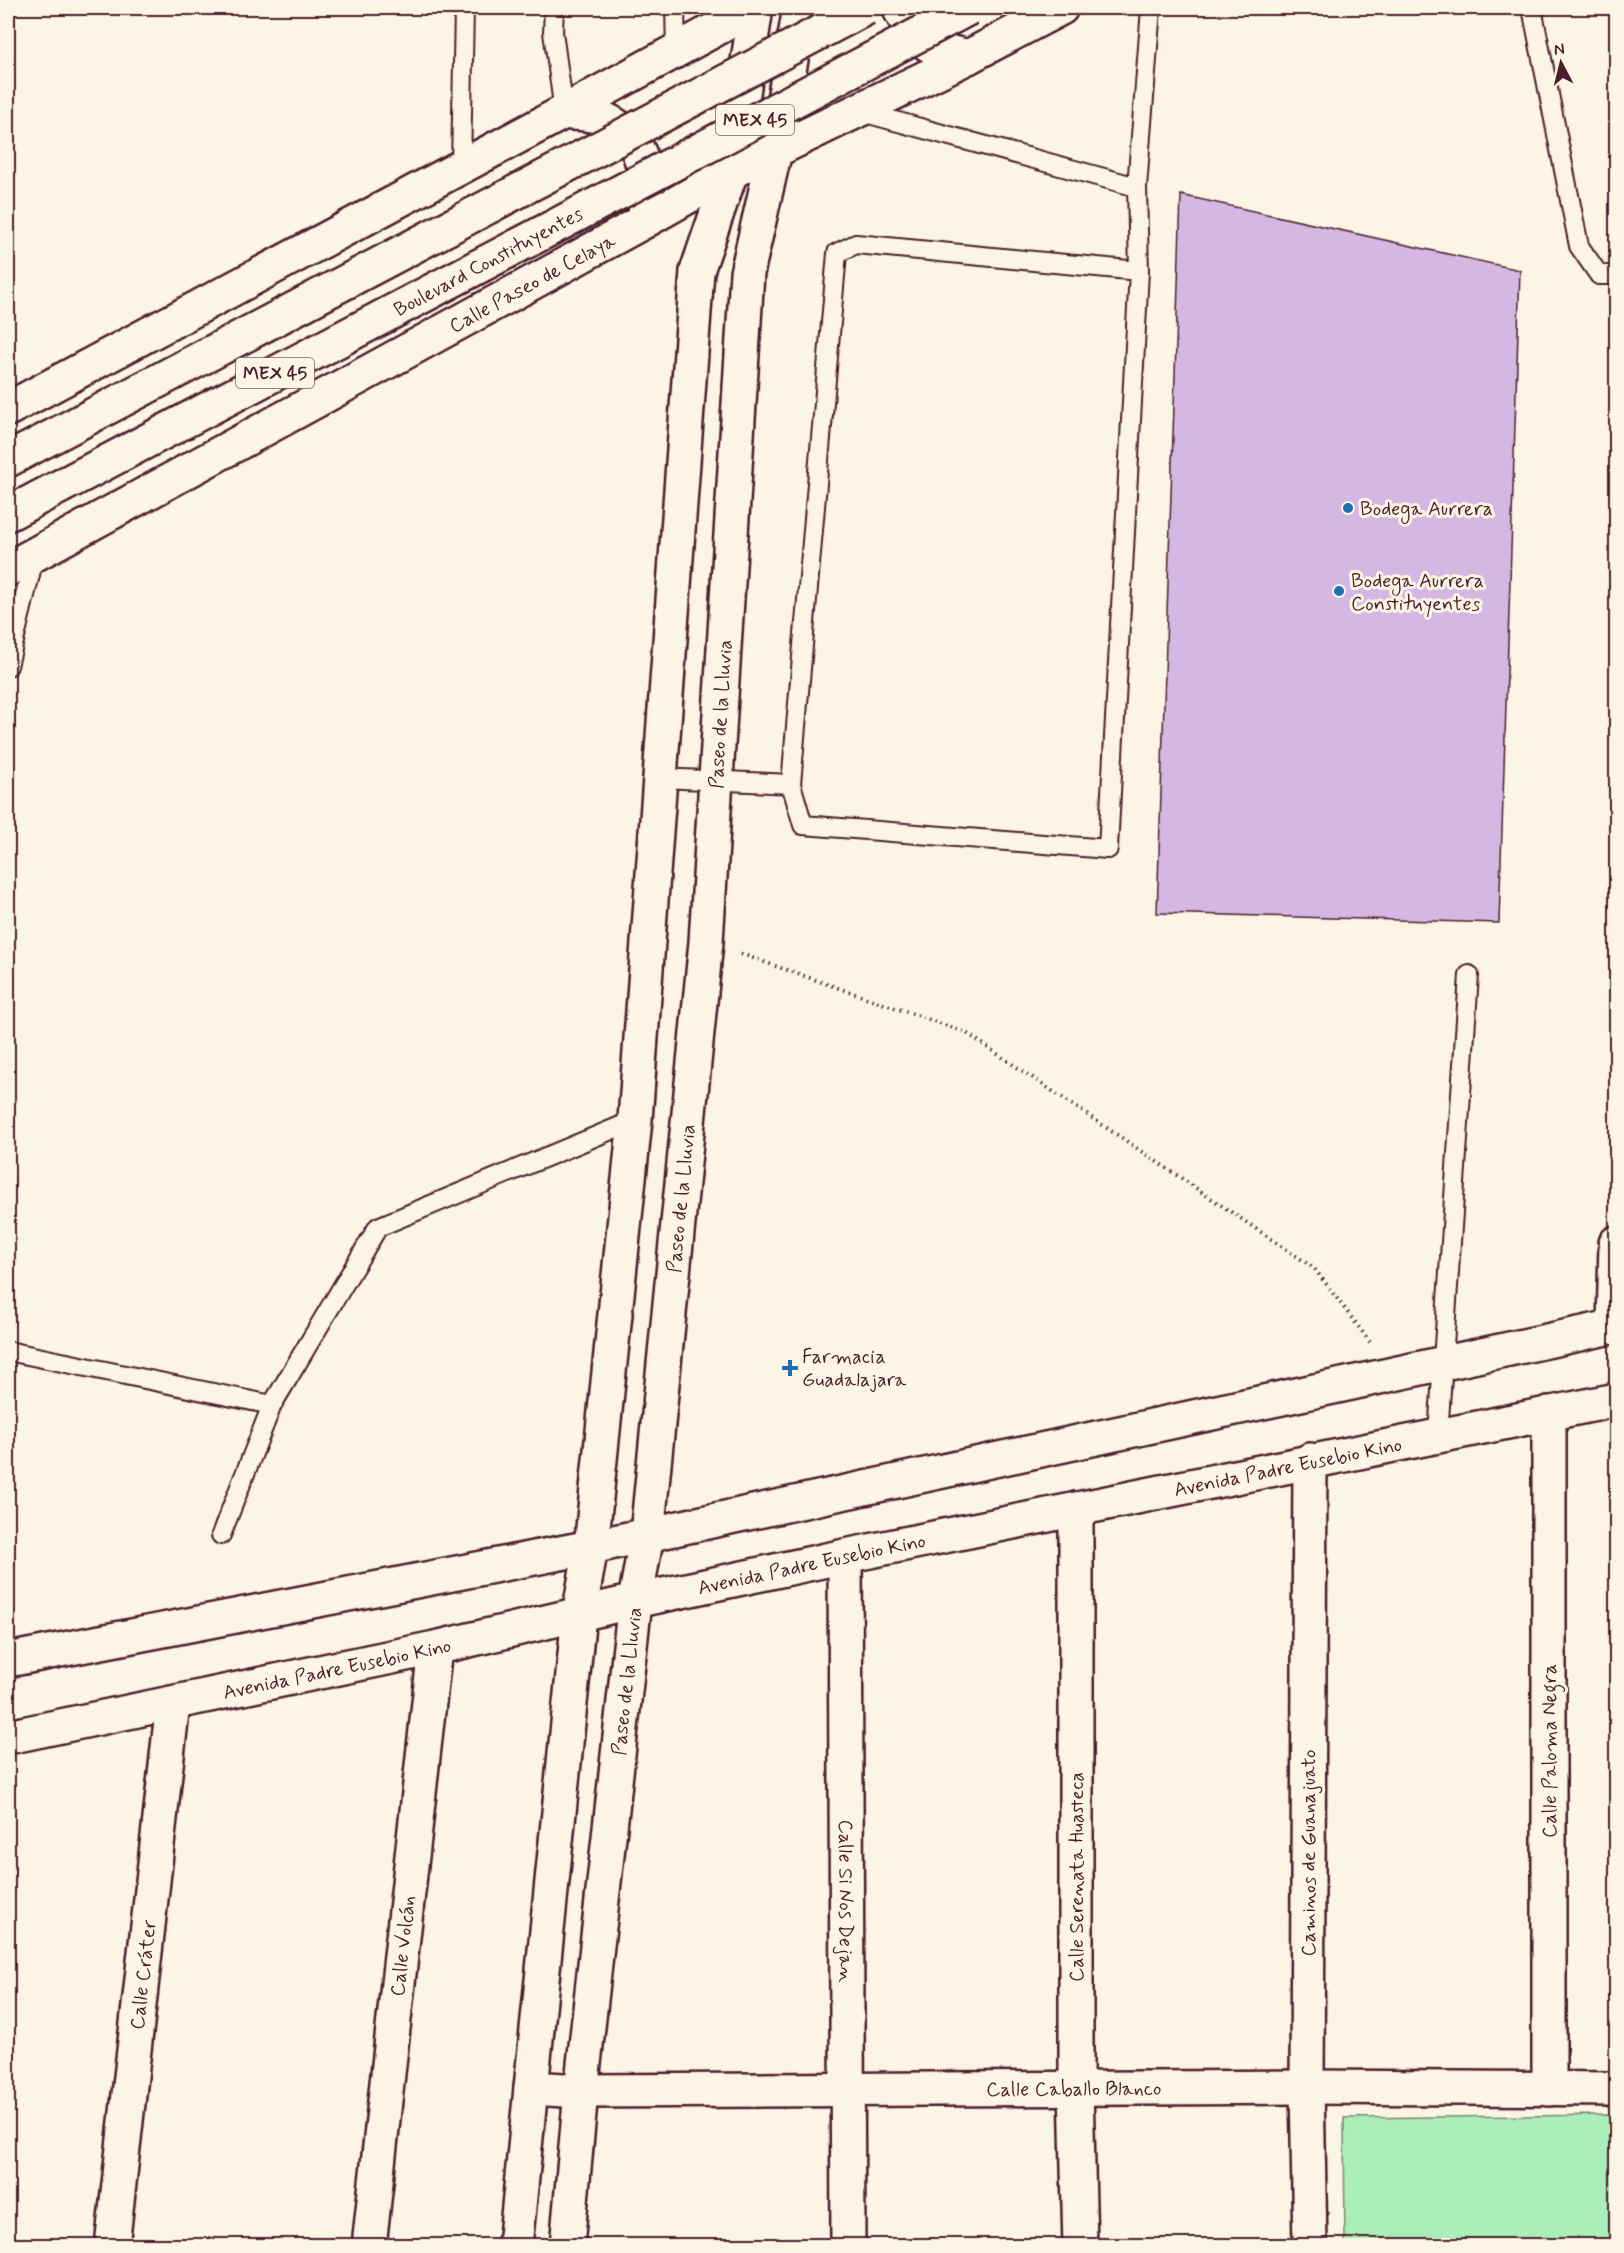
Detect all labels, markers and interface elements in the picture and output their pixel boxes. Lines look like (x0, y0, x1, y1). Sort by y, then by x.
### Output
north arrow (1531, 33, 1591, 93)
text: N (1553, 39, 1566, 61)
road number: MEX 45 (716, 105, 794, 135)
street label: Boulevard Constituyentes (389, 201, 588, 324)
street label: Calle Paseo de Celaya (445, 227, 621, 340)
road number: MEX 45 (236, 358, 314, 388)
place label: Bodega Aurrera (1360, 496, 1493, 524)
marker: Bodega Aurrera (1341, 501, 1355, 515)
place label: Bodega Aurrera Constituyentes (1351, 568, 1484, 618)
marker: Bodega Aurrera Constituyentes (1332, 584, 1346, 598)
street label: Paseo de la Lluvia (703, 639, 740, 789)
street label: Paseo de la Lluvia (661, 1123, 703, 1274)
place label: Farmacia Guadalajara (802, 1344, 907, 1394)
marker: Farmacia Guadalajara (783, 1361, 797, 1375)
street label: Avenida Padre Eusebio Kino (1171, 1432, 1404, 1504)
street label: Avenida Padre Eusebio Kino (695, 1528, 928, 1602)
street label: Paseo de la Lluvia (606, 1606, 649, 1757)
street label: Avenida Padre Eusebio Kino (221, 1633, 454, 1707)
street label: Calle Paloma Negra (1537, 1664, 1566, 1838)
street label: Caminos de Guanajuato (1296, 1750, 1323, 1956)
street label: Calle Serenata Huasteca (1064, 1772, 1091, 1982)
street label: Calle Si Nos Dejan (831, 1820, 859, 1983)
street label: Calle Volcán (385, 1894, 423, 1998)
street label: Calle Cráter (124, 1918, 164, 2031)
street label: Calle Caballo Blanco (986, 2076, 1162, 2104)

